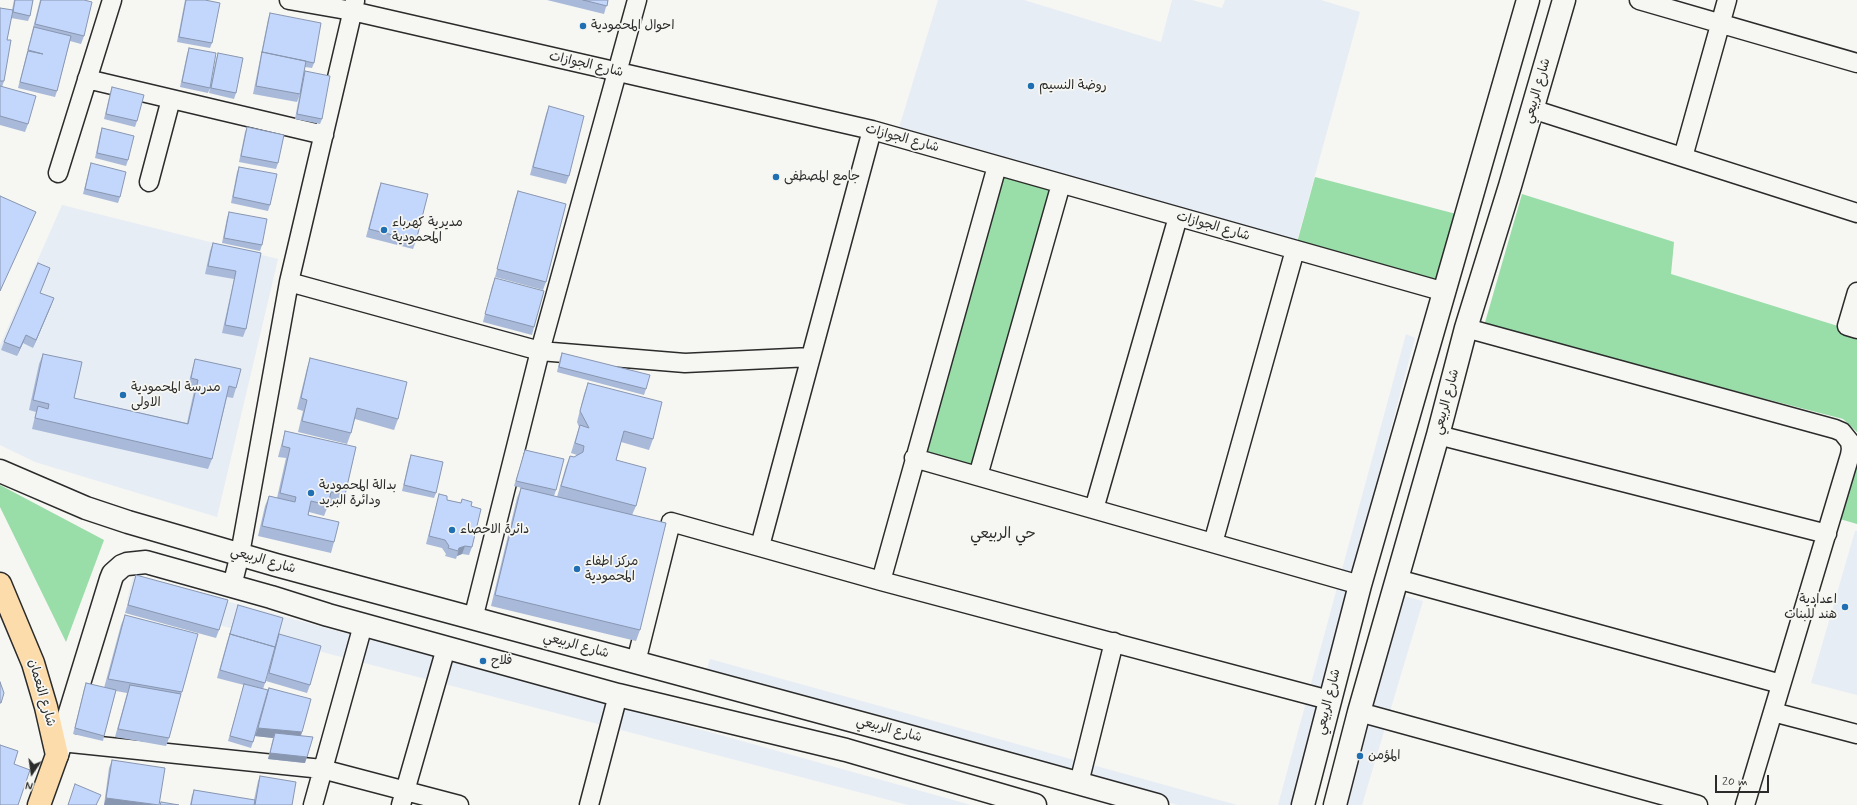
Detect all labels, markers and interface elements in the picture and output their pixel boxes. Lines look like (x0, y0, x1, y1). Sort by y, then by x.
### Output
place label: احوال المحمودية (591, 18, 674, 34)
marker: احوال المحمودية (578, 21, 588, 31)
street label: شارع الجوازات (547, 49, 625, 81)
street label: شارع الربيعي (1521, 57, 1555, 125)
place label: روضة النسيم (1039, 78, 1107, 94)
marker: روضة النسيم (1026, 81, 1036, 91)
street label: شارع الجوازات (863, 122, 941, 156)
place label: جامع المصطفى (784, 169, 860, 185)
marker: جامع المصطفى (771, 172, 781, 182)
street label: شارع الجوازات (1174, 209, 1252, 245)
place label: مديرية كهرباء المحمودية (392, 215, 463, 246)
marker: مديرية كهرباء المحمودية (379, 225, 389, 235)
street label: شارع الربيعي (1431, 368, 1463, 436)
place label: مدرسة المحمودية الاولى (131, 380, 221, 411)
marker: مدرسة المحمودية الاولى (118, 390, 128, 400)
place label: بدالة المحمودية ودائرة البريد (319, 478, 397, 509)
marker: بدالة المحمودية ودائرة البريد (306, 488, 316, 498)
place label: دائرة الاحصاء (460, 522, 529, 538)
marker: دائرة الاحصاء (447, 525, 457, 535)
district label: حي الربيعي (970, 526, 1036, 544)
street label: شارع الربيعي (229, 544, 297, 578)
place label: مركز اطفاء المحمودية (585, 554, 638, 585)
marker: مركز اطفاء المحمودية (572, 564, 582, 574)
place label: اعدادية هند للبنات (1784, 592, 1837, 623)
marker: اعدادية هند للبنات (1840, 602, 1850, 612)
street label: شارع الربيعي (542, 630, 610, 662)
place label: فلاح (491, 653, 512, 669)
marker: فلاح (478, 656, 488, 666)
street label: شارع النعمان (24, 657, 58, 729)
street label: شارع الربيعي (1313, 668, 1345, 736)
street label: شارع الربيعي (855, 714, 923, 746)
place label: المؤمن (1368, 748, 1400, 764)
marker: المؤمن (1355, 751, 1365, 761)
north arrow (12, 753, 52, 793)
scale bar (1717, 767, 1771, 793)
text: 20 m (1722, 774, 1748, 790)
text: N (24, 777, 34, 792)

